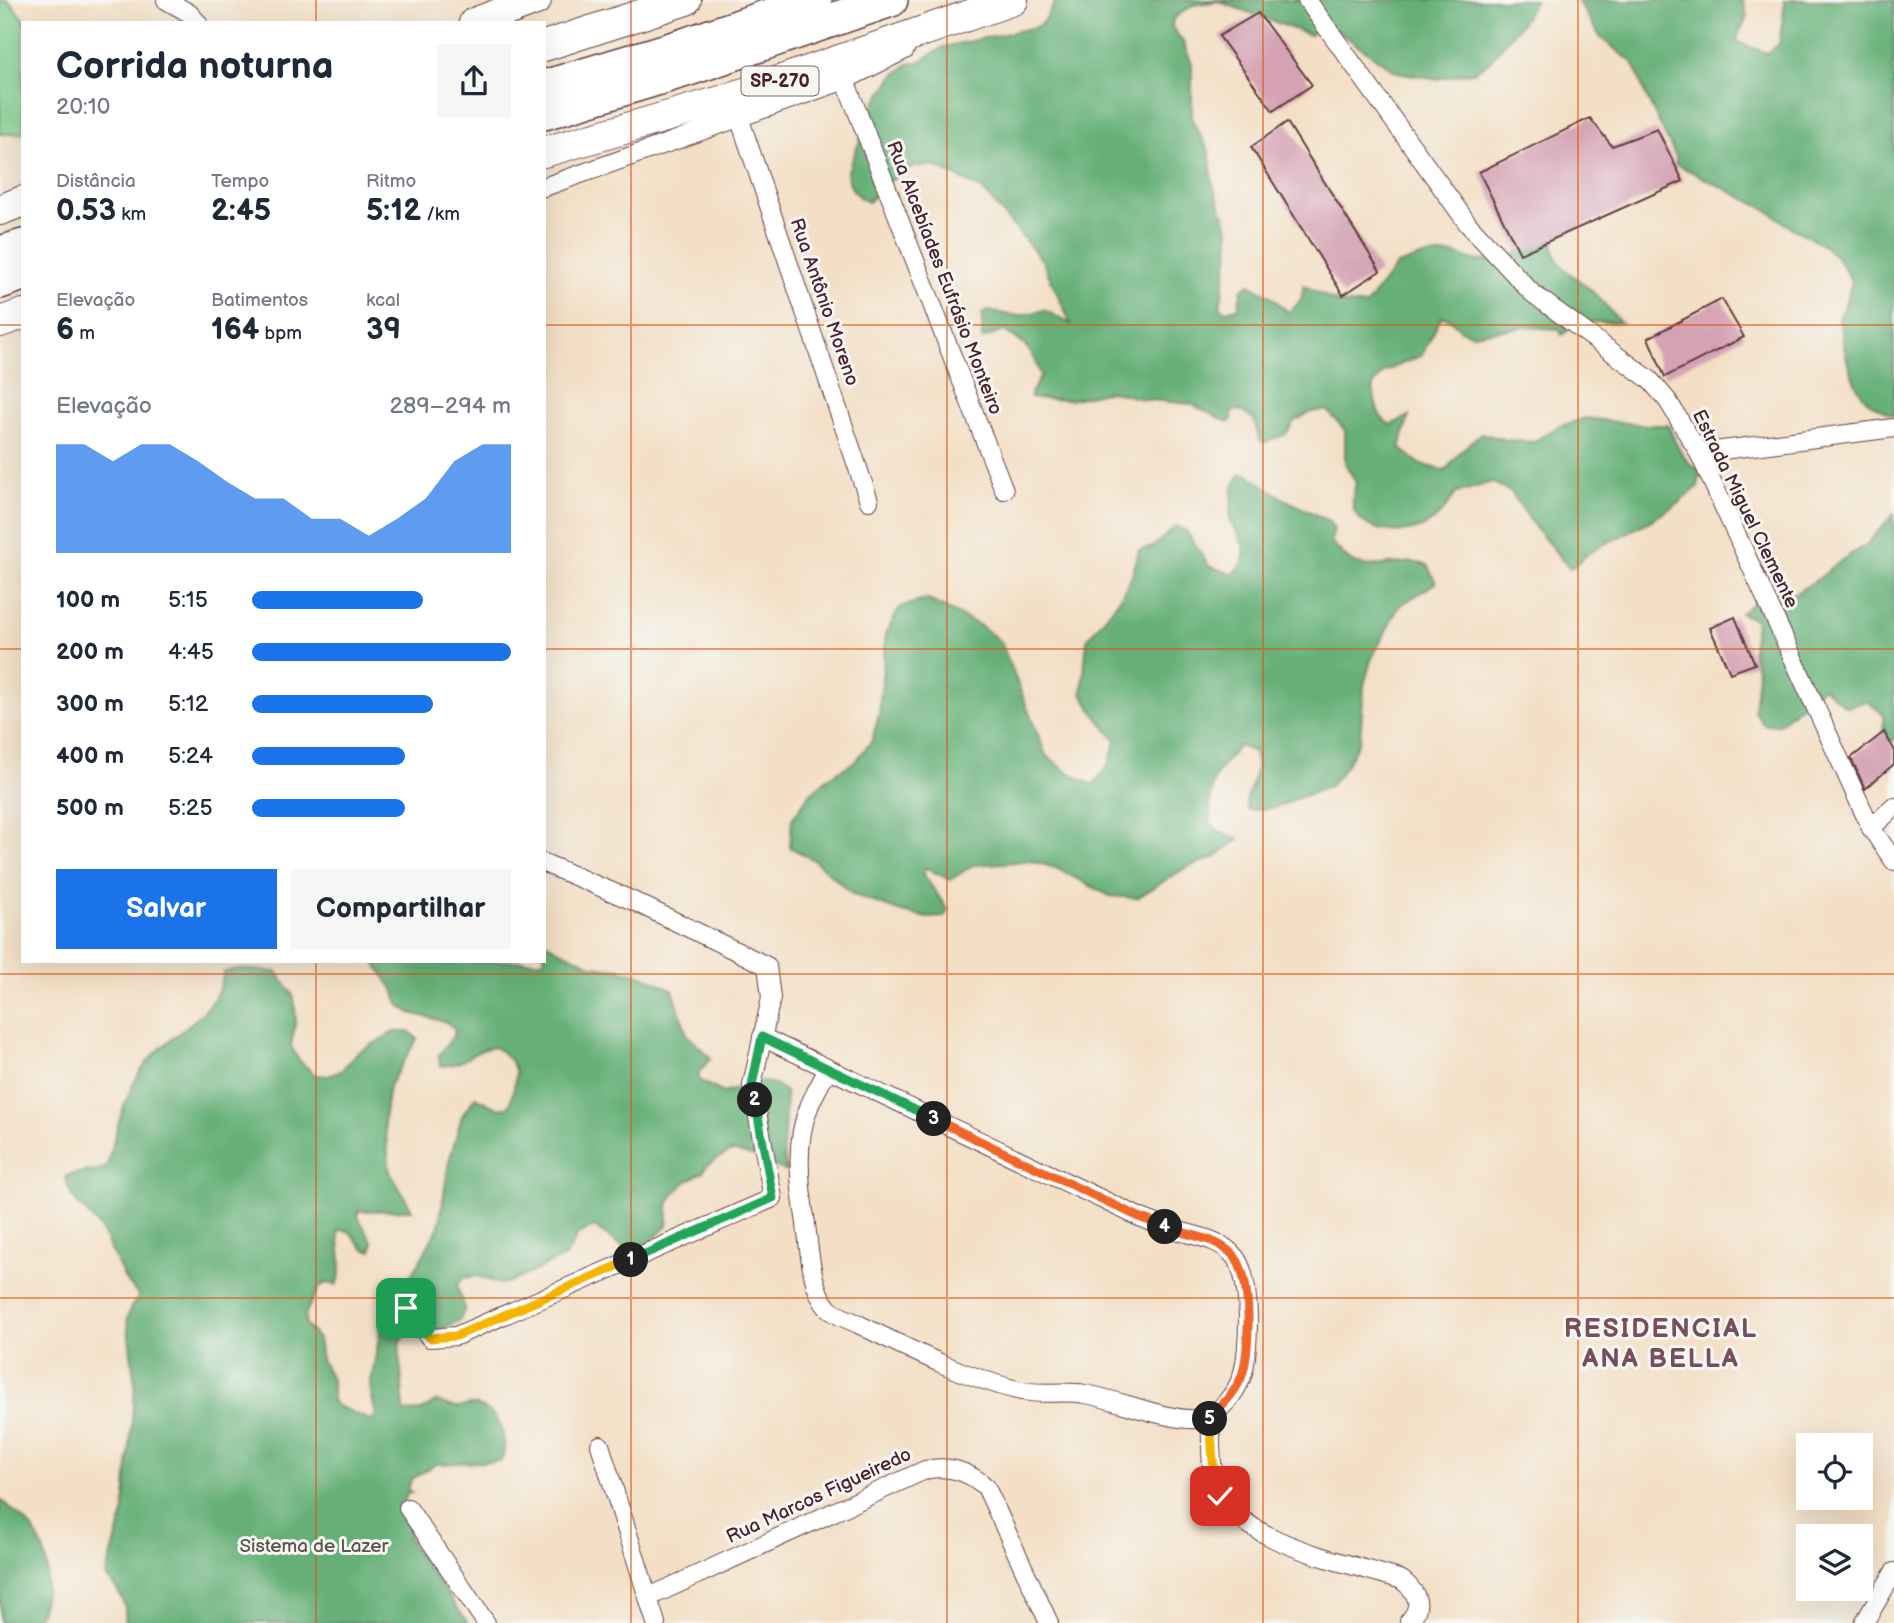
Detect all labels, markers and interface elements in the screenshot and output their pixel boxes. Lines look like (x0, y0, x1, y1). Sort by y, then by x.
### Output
text: Corrida noturna (56, 44, 334, 89)
button: share (437, 44, 511, 118)
road number: SP-270 (742, 66, 818, 96)
text: 20:10 (56, 93, 110, 121)
street label: Rua Alcebíades Eufrásio Monteiro (881, 138, 1007, 418)
text: Distância (56, 170, 136, 193)
text: Tempo (211, 170, 269, 193)
text: Ritmo (366, 170, 416, 193)
text: 0.53 (56, 193, 116, 229)
text: 2:45 (211, 193, 271, 229)
text: 5:12 (366, 193, 421, 229)
text: km (116, 203, 146, 226)
text: /km (421, 203, 460, 226)
street label: Rua Antônio Moreno (785, 215, 863, 389)
text: Elevação (56, 289, 135, 312)
text: Batimentos (211, 289, 308, 312)
text: kcal (366, 289, 400, 312)
text: 6 (56, 312, 74, 348)
text: 164 (211, 312, 259, 348)
text: 39 (366, 312, 401, 348)
text: m (74, 322, 95, 345)
text: bpm (259, 322, 302, 345)
text: Elevação (56, 392, 152, 420)
text: 289–294 m (389, 392, 511, 420)
street label: Estrada Miguel Clemente (1687, 406, 1803, 612)
text: 100 m (56, 586, 120, 614)
text: 5:15 (168, 586, 208, 614)
text: 200 m (56, 638, 124, 666)
text: 4:45 (168, 638, 214, 666)
text: 300 m (56, 690, 124, 718)
text: 5:12 (168, 690, 208, 718)
text: 400 m (56, 742, 124, 770)
text: 5:24 (168, 742, 213, 770)
text: 500 m (56, 794, 124, 822)
text: 5:25 (168, 794, 213, 822)
button: Salvar (56, 869, 277, 949)
button: Compartilhar (291, 869, 511, 949)
pin: 2 (738, 1082, 772, 1118)
text: 2 (749, 1088, 760, 1111)
pin: 3 (916, 1102, 951, 1136)
text: 3 (928, 1107, 939, 1130)
pin: 4 (1148, 1210, 1182, 1244)
text: 4 (1159, 1215, 1170, 1238)
pin: 1 (614, 1242, 648, 1278)
text: 1 (627, 1248, 635, 1271)
pin (376, 1278, 436, 1338)
icon: arrive (387, 1289, 425, 1327)
district label: RESIDENCIAL ANA BELLA (1564, 1314, 1758, 1375)
pin: 5 (1192, 1402, 1228, 1436)
text: 5 (1204, 1407, 1215, 1430)
map controls (1796, 1433, 1873, 1601)
button: locate (1796, 1433, 1873, 1510)
street label: Rua Marcos Figueiredo (723, 1443, 915, 1549)
pin (1190, 1466, 1250, 1526)
icon: check (1201, 1477, 1239, 1515)
button: layers (1796, 1524, 1873, 1601)
park label: Sistema de Lazer (240, 1535, 390, 1558)

